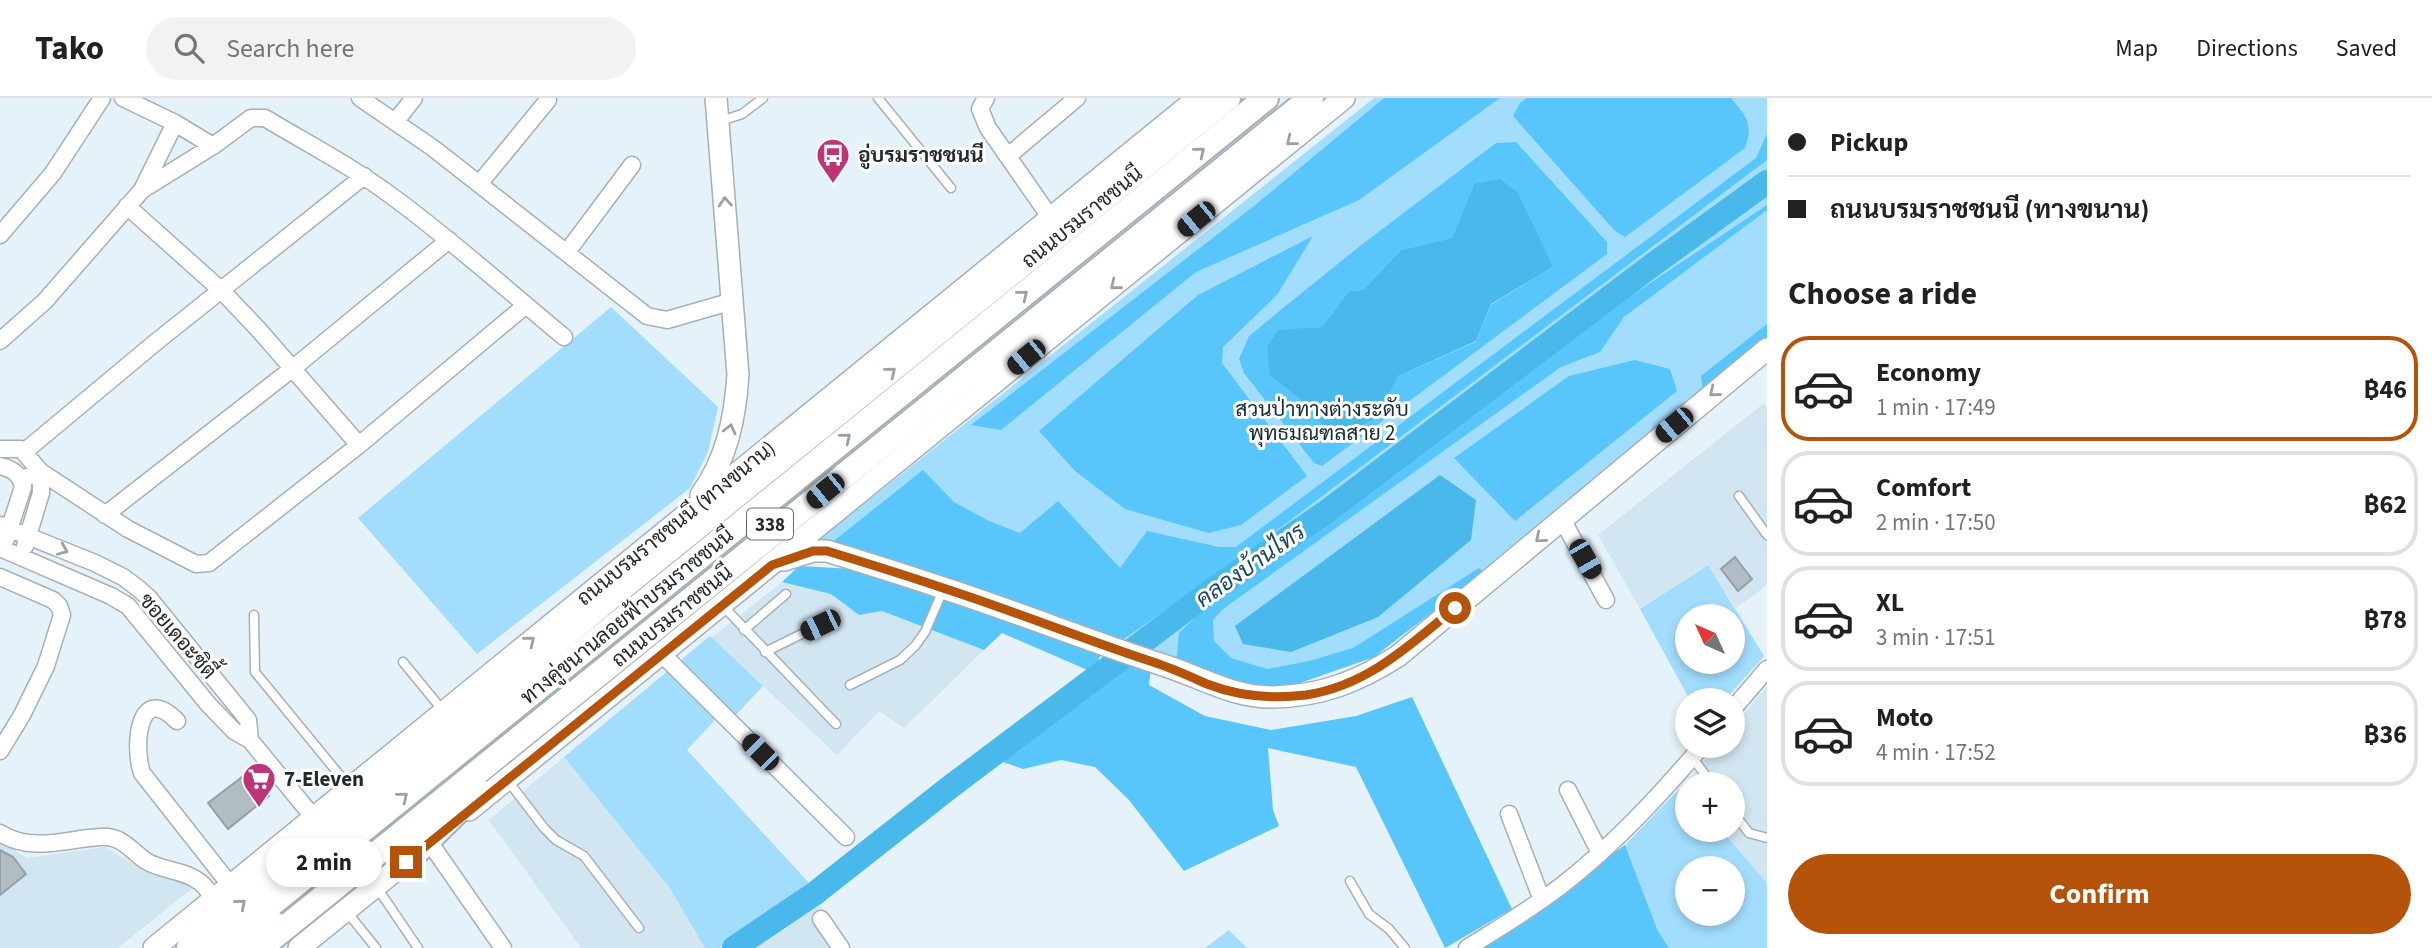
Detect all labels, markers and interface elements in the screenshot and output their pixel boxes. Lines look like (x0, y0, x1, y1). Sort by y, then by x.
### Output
search box (146, 17, 636, 80)
text: Tako (35, 25, 104, 72)
icon: search (170, 29, 208, 67)
text: Search here (226, 30, 354, 67)
text: Map (2115, 31, 2158, 66)
text: Directions (2196, 31, 2298, 66)
text: Saved (2336, 31, 2397, 66)
text: Pickup (1830, 124, 1908, 161)
one-way arrow (1287, 133, 1300, 145)
bus stop icon: อู่บรมราชชนนี (814, 136, 852, 185)
place label: อู่บรมราชชนนี (858, 140, 984, 170)
one-way arrow (1191, 148, 1204, 160)
street label: ถนนบรมราชชนนี (1015, 159, 1149, 275)
text: ถนนบรมราชชนนี (ทางขนาน) (1830, 191, 2149, 228)
one-way arrow (718, 197, 733, 208)
car (1174, 198, 1219, 240)
text: Choose a ride (1788, 271, 1977, 317)
one-way arrow (1111, 277, 1124, 289)
one-way arrow (1015, 291, 1028, 303)
car (1004, 336, 1049, 378)
text: Economy (1876, 354, 1981, 391)
icon: car (1792, 357, 1855, 420)
one-way arrow (882, 368, 895, 380)
text: ฿46 (2364, 371, 2407, 408)
one-way arrow (1710, 384, 1723, 396)
text: 1 min · 17:49 (1876, 391, 1996, 424)
park label: สวนป่าทางต่างระดับ พุทธมณฑลสาย 2 (1235, 394, 1409, 448)
car (1652, 403, 1697, 447)
one-way arrow (722, 423, 737, 435)
street label: ถนนบรมราชชนนี (ทางขนาน) (570, 433, 782, 613)
one-way arrow (839, 434, 851, 447)
text: Comfort (1876, 469, 1971, 506)
car (803, 470, 848, 512)
icon: car (1792, 472, 1855, 535)
text: ฿62 (2364, 486, 2407, 523)
text: 2 min · 17:50 (1876, 506, 1996, 539)
road number: 338 (747, 508, 793, 540)
water label: คลองบ้านไทร (1189, 515, 1312, 615)
street label: ทางคู่ขนานลอยฟ้าบรมราชชนนี (514, 520, 740, 712)
one-way arrow (1535, 530, 1548, 542)
car (1566, 536, 1605, 582)
one-way arrow (57, 542, 69, 556)
street label: ถนนบรมราชชนนี (605, 558, 739, 674)
street label: ซอยเดอะซิตี้ (132, 583, 228, 686)
text: XL (1876, 584, 1904, 621)
icon: car (1792, 587, 1855, 650)
route start (1439, 592, 1471, 624)
text: ฿78 (2364, 601, 2407, 638)
north arrow (1675, 604, 1745, 674)
map controls (1675, 604, 1745, 926)
car (797, 606, 844, 644)
text: 3 min · 17:51 (1876, 621, 1996, 654)
one-way arrow (522, 637, 534, 650)
button: layers (1675, 688, 1745, 758)
text: Moto (1876, 699, 1933, 736)
icon: car (1792, 702, 1855, 765)
text: ฿36 (2364, 716, 2407, 753)
car (738, 730, 783, 774)
text: 4 min · 17:52 (1876, 736, 1996, 769)
supermarket icon: 7-Eleven (240, 760, 278, 809)
place label: 7-Eleven (284, 764, 364, 794)
button: + (1675, 772, 1745, 842)
one-way arrow (395, 793, 407, 806)
callout: 2 min (266, 838, 382, 886)
text: 2 min (296, 846, 352, 879)
route end (390, 846, 422, 878)
button: Confirm (1788, 854, 2411, 934)
button: − (1675, 856, 1745, 926)
one-way arrow (233, 900, 246, 912)

